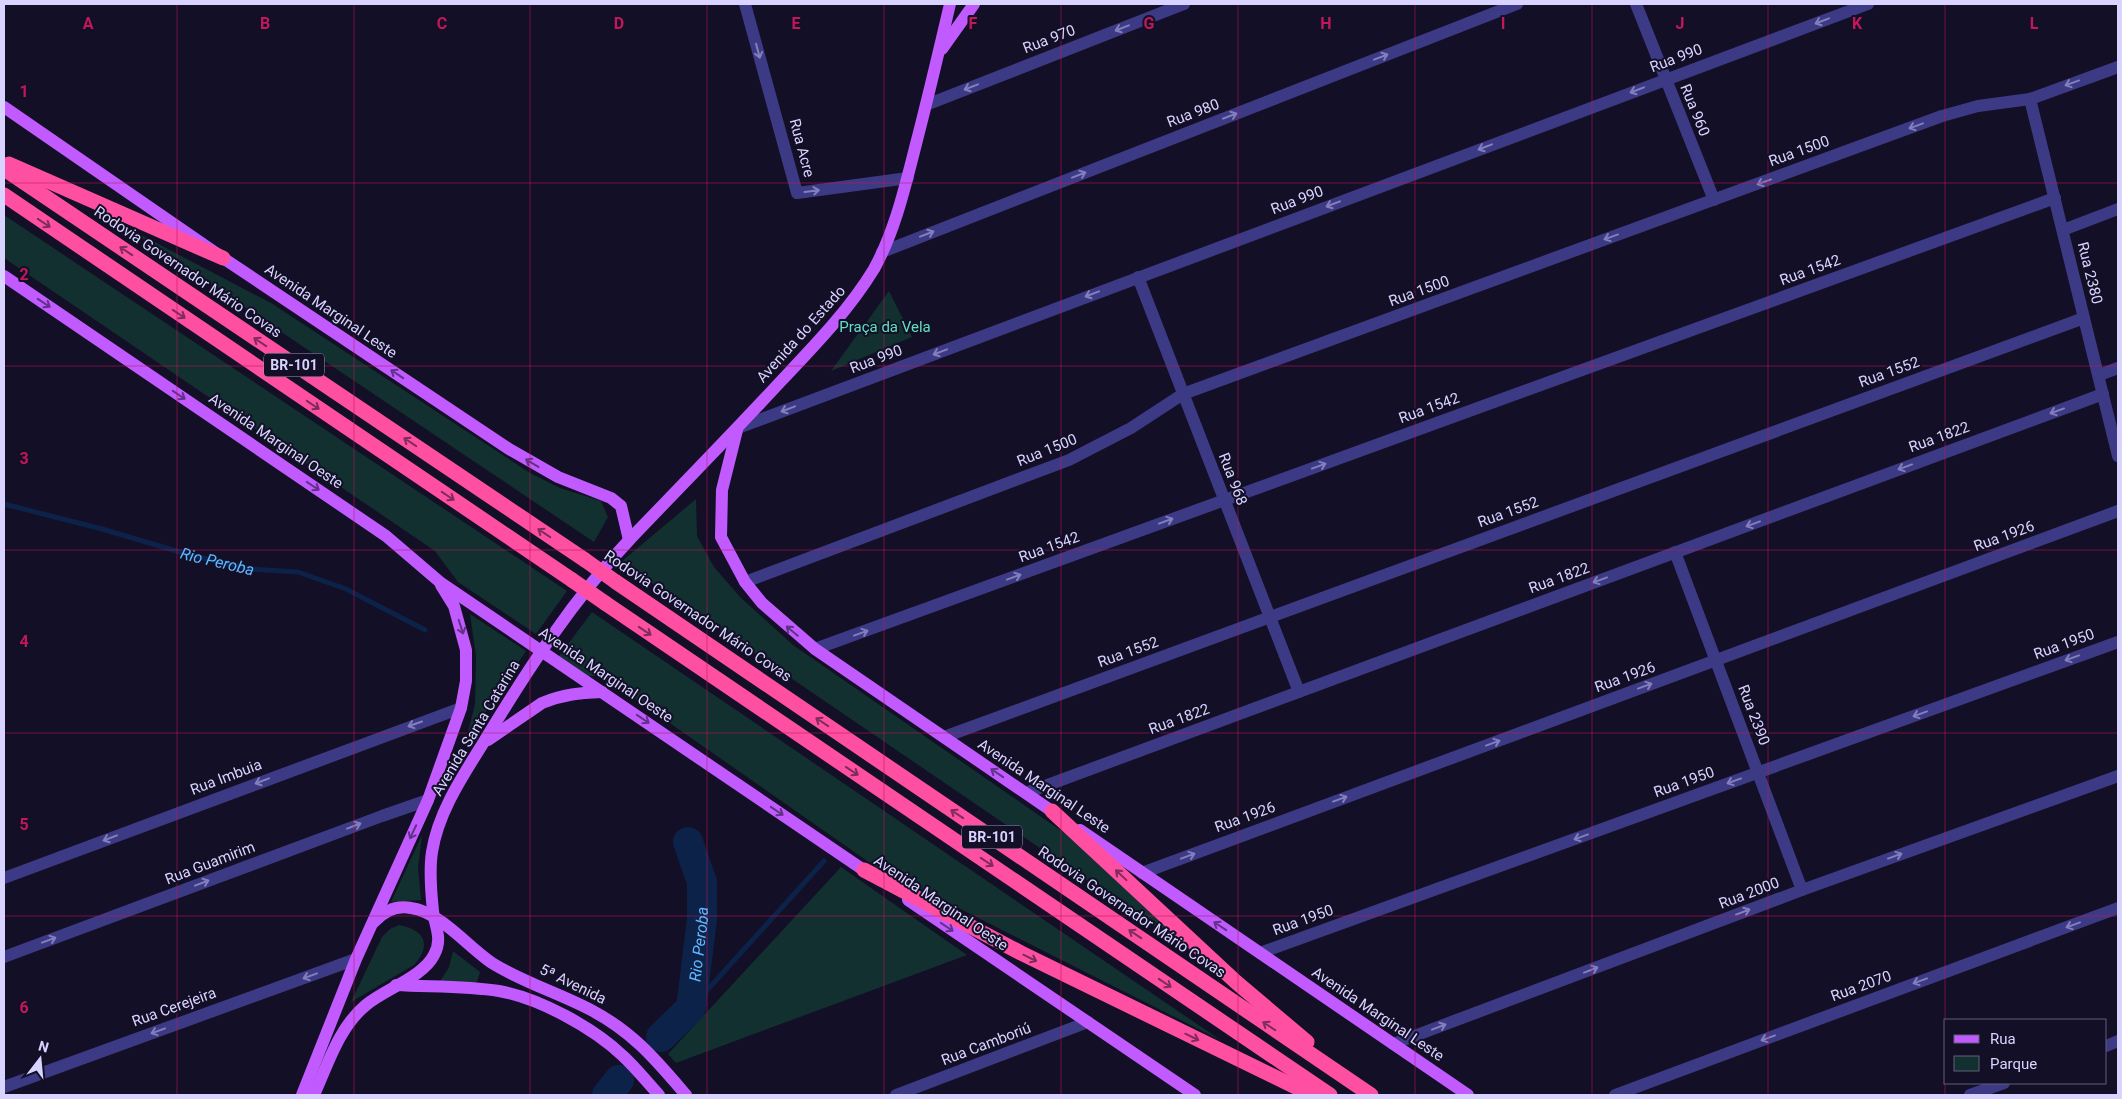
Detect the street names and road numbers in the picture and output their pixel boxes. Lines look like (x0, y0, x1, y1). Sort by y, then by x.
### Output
street label: Rua 970 (1020, 21, 1078, 57)
street label: Rua 990 (1647, 40, 1705, 76)
street label: Rua 960 (1676, 81, 1714, 139)
street label: Rua 980 (1164, 95, 1222, 131)
street label: Rua Acre (786, 117, 818, 179)
street label: Rua 1500 (1766, 132, 1832, 170)
street label: Rua 990 (1268, 182, 1326, 218)
street label: Rodovia Governador Mário Covas (91, 202, 285, 342)
street label: Rua 2380 (2074, 240, 2106, 306)
street label: Rua 1542 (1777, 251, 1843, 289)
street label: Avenida Marginal Leste (261, 260, 401, 362)
street label: Rua 1500 (1386, 272, 1452, 310)
street label: Avenida do Estado (753, 282, 849, 386)
street label: Rua 990 (847, 341, 905, 377)
street label: Rua 1552 (1856, 353, 1922, 391)
road number: BR-101 (264, 354, 324, 376)
street label: Avenida Marginal Oeste (206, 389, 346, 493)
street label: Rua 1542 (1396, 389, 1462, 427)
street label: Rua 1822 (1906, 418, 1972, 456)
street label: Rua 1500 (1014, 430, 1080, 470)
street label: Rua 968 (1215, 450, 1251, 508)
street label: Rua 1552 (1475, 493, 1541, 531)
street label: Rua 1926 (1971, 517, 2037, 555)
street label: Rua 1542 (1016, 528, 1082, 566)
street label: Rodovia Governador Mário Covas (601, 546, 795, 686)
street label: Rua 1822 (1526, 559, 1592, 597)
street label: Avenida Marginal Oeste (536, 623, 676, 727)
street label: Rua 1950 (2031, 625, 2097, 663)
street label: Rua 1552 (1095, 633, 1161, 671)
street label: Avenida Santa Catarina (428, 657, 524, 799)
street label: Rua 1926 (1592, 658, 1658, 696)
street label: Rua 2390 (1734, 682, 1774, 748)
street label: Rua 1822 (1146, 700, 1212, 738)
street label: Avenida Marginal Leste (974, 735, 1114, 837)
street label: Rua Imbuia (188, 755, 264, 799)
street label: Rua 1950 (1651, 763, 1717, 801)
street label: Rua 1926 (1212, 798, 1278, 836)
road number: BR-101 (962, 826, 1022, 849)
street label: Rua Guamirim (163, 838, 257, 888)
street label: Rodovia Governador Mário Covas (1035, 842, 1229, 982)
street label: Avenida Marginal Oeste (871, 851, 1011, 955)
street label: Rua 2000 (1716, 873, 1782, 913)
street label: Rua 1950 (1270, 901, 1336, 939)
street label: 5ª Avenida (537, 960, 609, 1008)
street label: Avenida Marginal Leste (1308, 963, 1448, 1065)
street label: Rua 2070 (1828, 967, 1894, 1005)
street label: Rua Cerejeira (130, 983, 218, 1031)
street label: Rua Camboriú (939, 1019, 1033, 1069)

